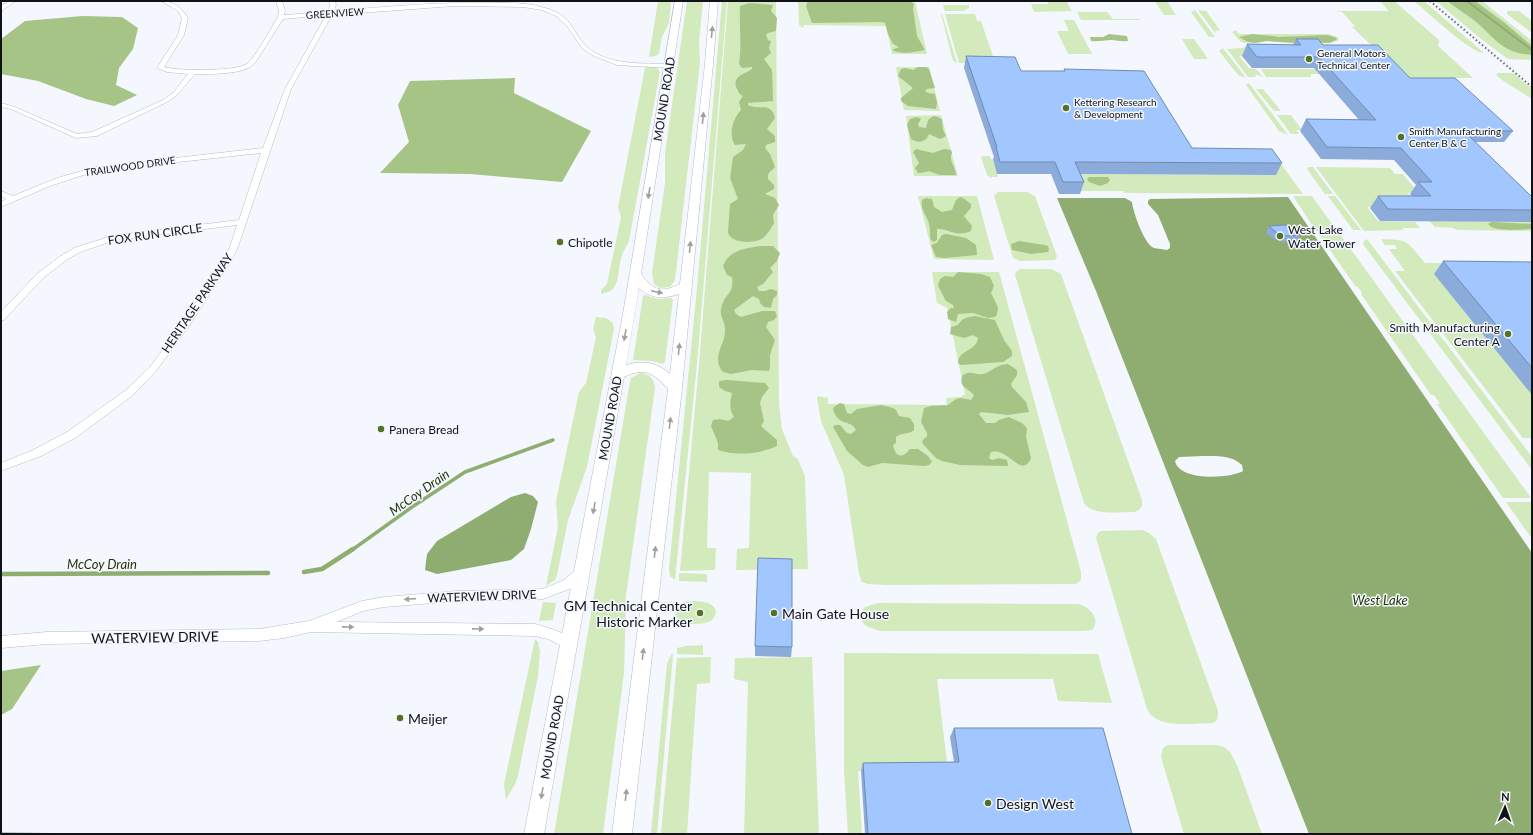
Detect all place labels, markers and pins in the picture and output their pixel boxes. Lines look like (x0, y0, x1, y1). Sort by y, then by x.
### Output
place label: General Motors Technical Center (1317, 47, 1390, 71)
marker: General Motors Technical Center (1304, 54, 1314, 64)
place label: Kettering Research & Development (1074, 96, 1157, 120)
marker: Kettering Research & Development (1061, 103, 1071, 113)
place label: Smith Manufacturing Center B & C (1409, 125, 1501, 149)
marker: Smith Manufacturing Center B & C (1396, 132, 1406, 142)
place label: West Lake Water Tower (1288, 222, 1356, 251)
marker: West Lake Water Tower (1275, 231, 1285, 241)
place label: Chipotle (568, 235, 612, 250)
marker: Chipotle (555, 237, 565, 247)
place label: Smith Manufacturing Center A (1389, 320, 1501, 349)
marker: Smith Manufacturing Center A (1503, 329, 1513, 339)
place label: Panera Bread (389, 422, 459, 437)
marker: Panera Bread (376, 424, 386, 434)
place label: GM Technical Center Historic Marker (564, 597, 692, 630)
place label: Main Gate House (782, 605, 889, 622)
marker: GM Technical Center Historic Marker (695, 608, 705, 618)
marker: Main Gate House (769, 608, 779, 618)
place label: Meijer (408, 710, 447, 727)
marker: Meijer (395, 713, 405, 723)
place label: Design West (996, 795, 1074, 812)
marker: Design West (983, 798, 993, 808)

